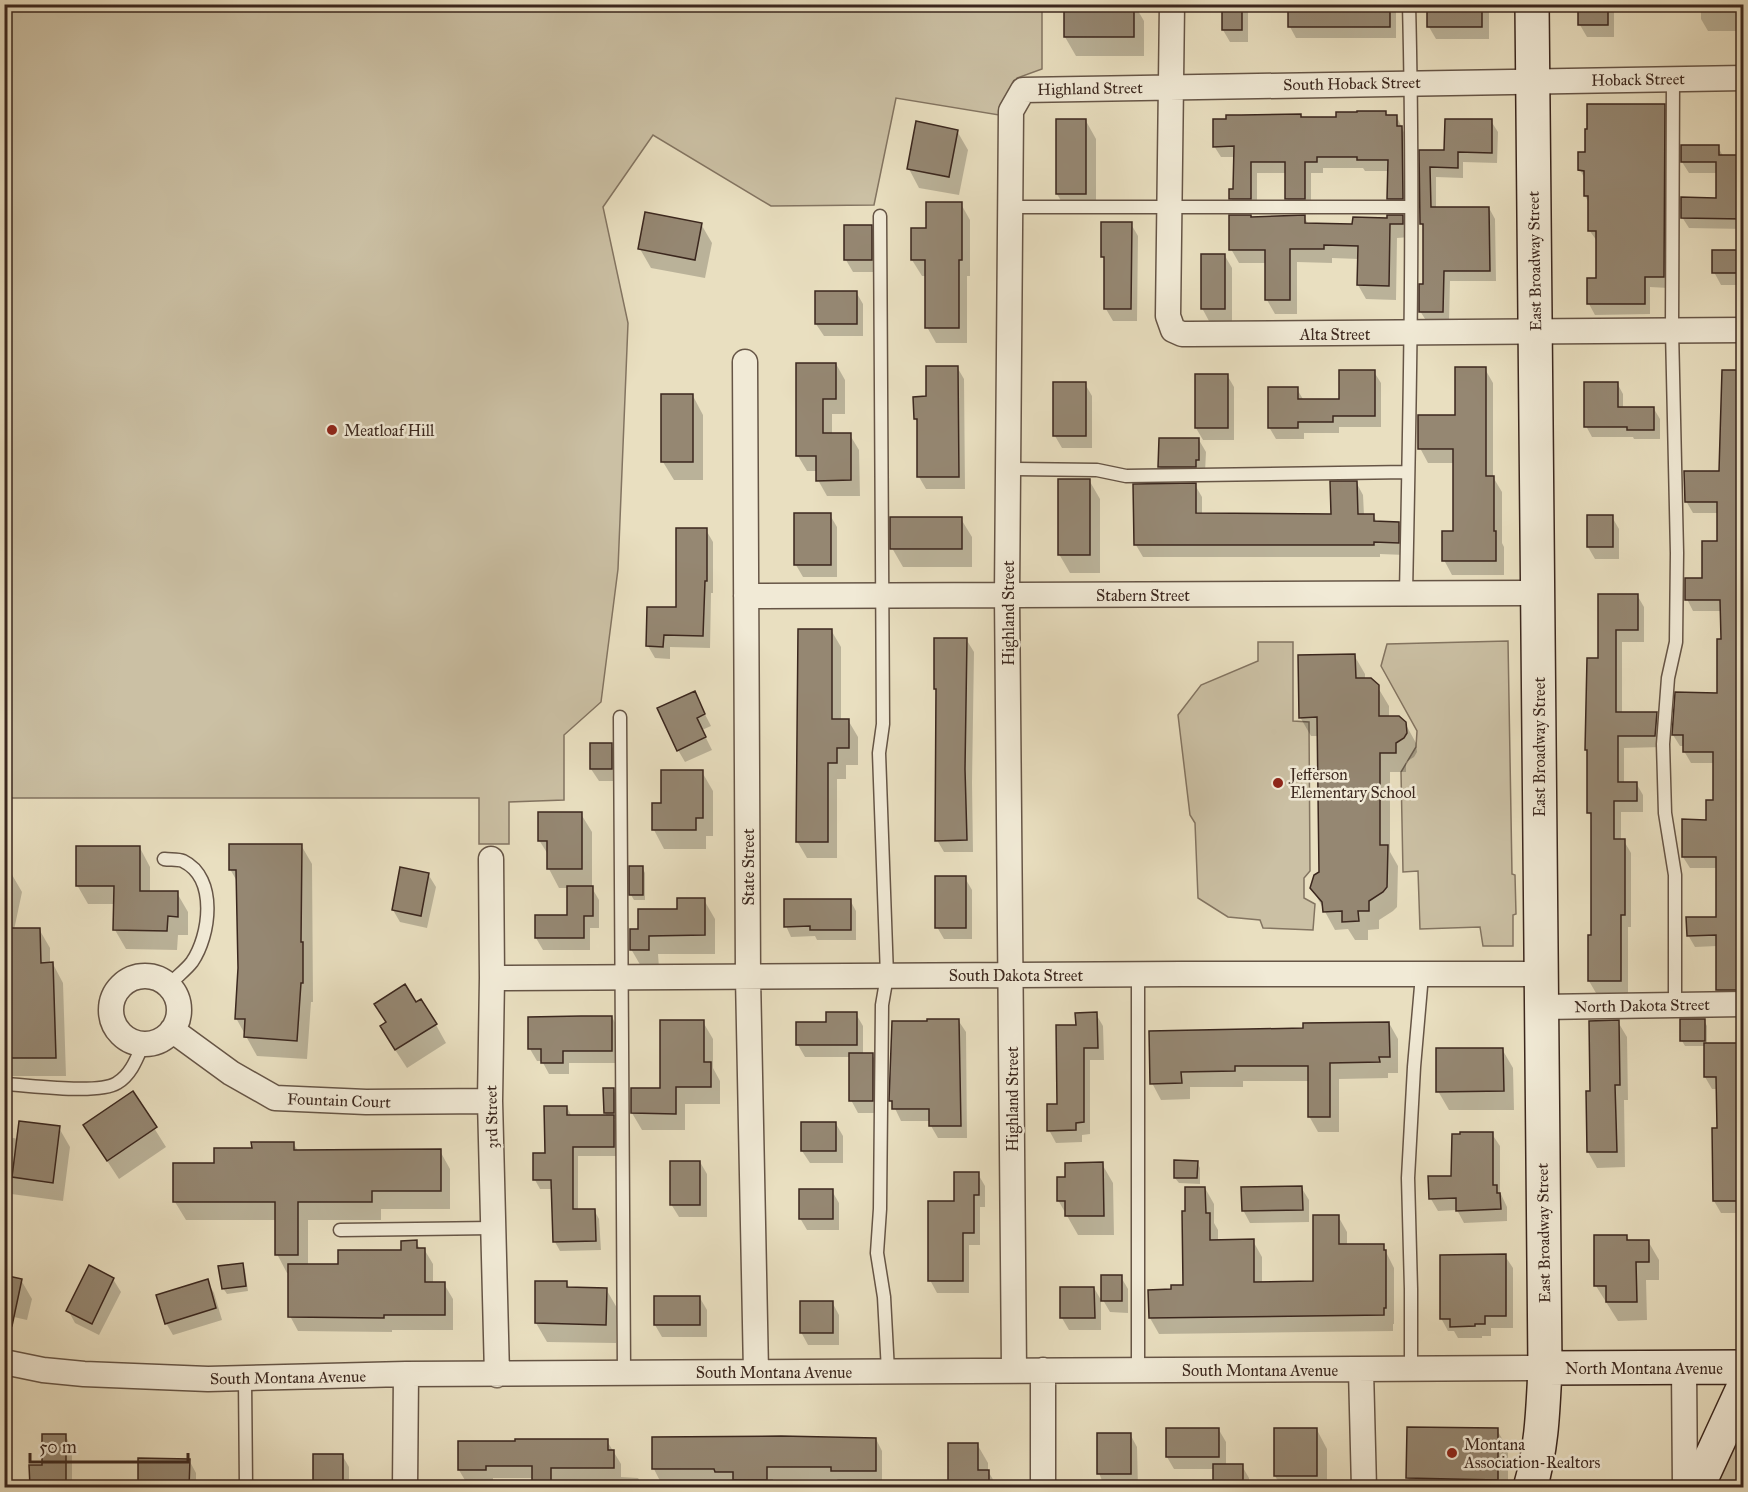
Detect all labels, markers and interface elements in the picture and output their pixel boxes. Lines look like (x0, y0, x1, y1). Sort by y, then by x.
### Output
street label: Hoback Street (1591, 69, 1685, 90)
street label: South Hoback Street (1283, 73, 1421, 94)
street label: Highland Street (1037, 78, 1143, 100)
street label: East Broadway Street (1524, 190, 1545, 331)
street label: Alta Street (1299, 325, 1371, 344)
place label: Meatloaf Hill (344, 421, 435, 440)
marker: Meatloaf Hill (325, 423, 339, 437)
street label: Highland Street (999, 560, 1019, 666)
street label: Stabern Street (1096, 586, 1190, 605)
street label: East Broadway Street (1530, 677, 1549, 817)
place label: Jefferson Elementary School (1288, 765, 1416, 802)
marker: Jefferson Elementary School (1271, 776, 1285, 790)
street label: State Street (739, 828, 758, 906)
street label: South Dakota Street (949, 966, 1084, 985)
street label: North Dakota Street (1574, 995, 1710, 1016)
street label: Highland Street (1003, 1046, 1023, 1152)
street label: 3rd Street (481, 1085, 502, 1149)
street label: Fountain Court (287, 1089, 391, 1112)
street label: East Broadway Street (1533, 1162, 1554, 1303)
street label: North Montana Avenue (1565, 1359, 1723, 1378)
street label: South Montana Avenue (1182, 1361, 1338, 1380)
street label: South Montana Avenue (696, 1363, 852, 1382)
street label: South Montana Avenue (210, 1367, 367, 1388)
scale bar (30, 1426, 188, 1464)
place label: Montana Association-Realtors (1463, 1435, 1601, 1472)
text: 50 m (39, 1436, 77, 1458)
marker: Montana Association-Realtors (1445, 1446, 1459, 1460)

